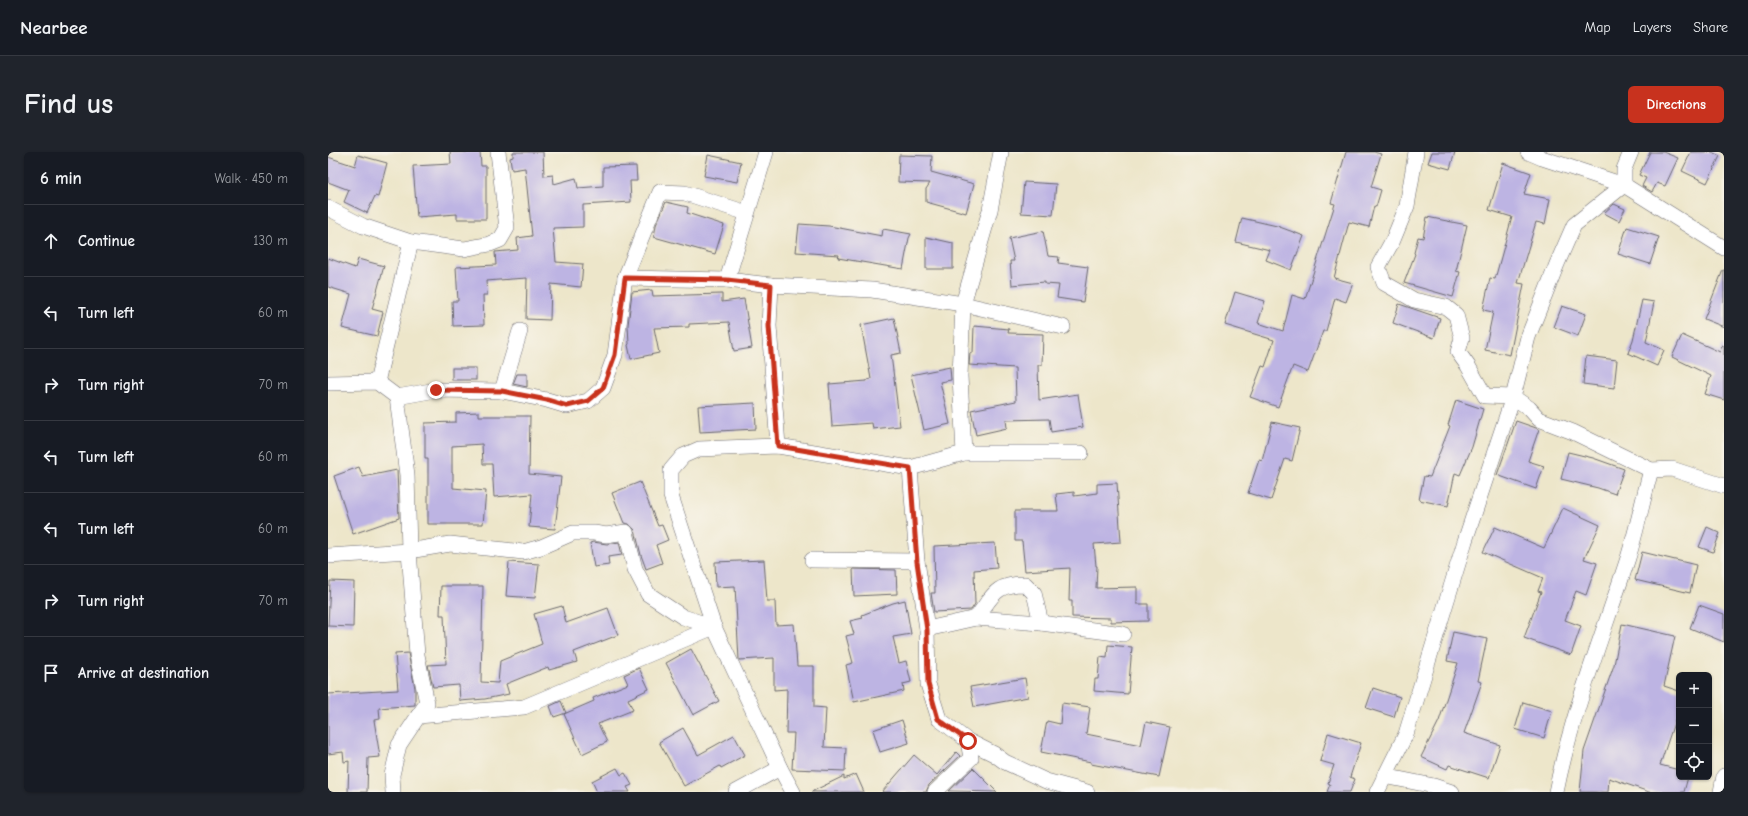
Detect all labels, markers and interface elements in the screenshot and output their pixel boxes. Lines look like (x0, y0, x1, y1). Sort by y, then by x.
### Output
text: Nearbee (20, 17, 88, 39)
text: Map (1584, 19, 1611, 36)
text: Layers (1633, 19, 1671, 36)
text: Share (1693, 19, 1728, 36)
button: Directions (1628, 86, 1724, 123)
text: Find us (24, 88, 113, 120)
text: 6 min (40, 169, 82, 188)
text: Walk · 450 m (214, 171, 288, 186)
icon: ahead (40, 230, 62, 252)
text: Continue (78, 232, 135, 250)
text: 130 m (253, 233, 288, 248)
icon: left (40, 302, 62, 324)
text: Turn left (78, 304, 134, 322)
text: 60 m (258, 305, 288, 320)
icon: right (40, 374, 62, 396)
text: Turn right (78, 376, 144, 394)
text: 70 m (259, 377, 288, 392)
route end (427, 381, 445, 399)
icon: left (40, 446, 62, 468)
text: Turn left (78, 448, 134, 466)
text: 60 m (258, 449, 288, 464)
icon: left (40, 518, 62, 540)
text: Turn left (78, 520, 134, 538)
text: 60 m (258, 521, 288, 536)
icon: right (40, 590, 62, 612)
text: Turn right (78, 592, 144, 610)
text: 70 m (259, 593, 288, 608)
icon: arrive (40, 662, 62, 684)
text: Arrive at destination (78, 664, 209, 682)
map controls (1676, 672, 1712, 780)
button: + (1676, 672, 1712, 708)
button: − (1676, 708, 1712, 744)
route start (959, 732, 977, 750)
button: locate (1676, 744, 1712, 780)

